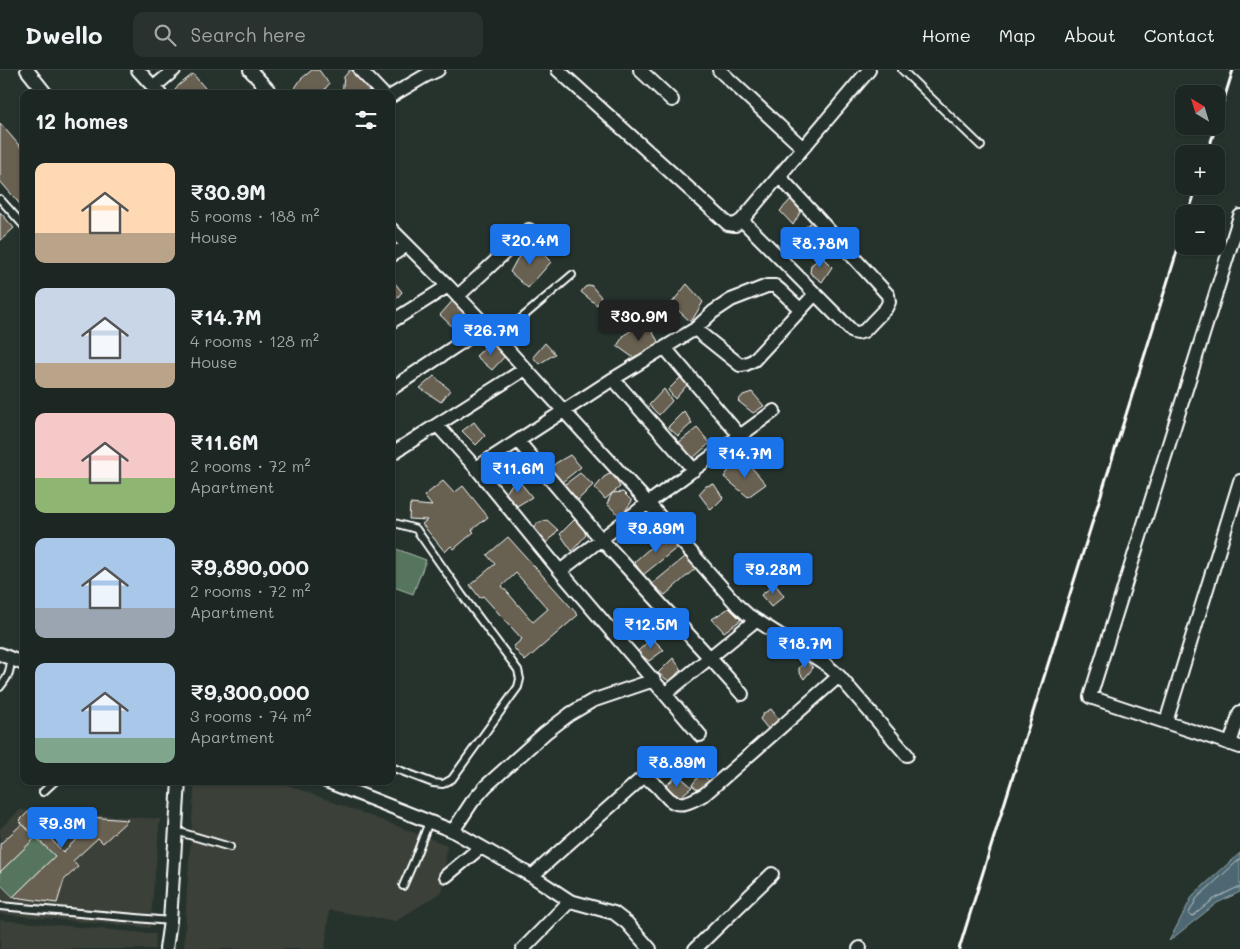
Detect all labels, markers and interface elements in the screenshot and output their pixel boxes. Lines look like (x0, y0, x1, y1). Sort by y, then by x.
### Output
search box (133, 12, 483, 57)
text: Dwello (25, 19, 103, 50)
icon: search (151, 21, 179, 49)
text: Search here (191, 22, 306, 47)
text: Home (922, 23, 971, 47)
text: Map (999, 23, 1035, 47)
text: About (1063, 23, 1116, 47)
text: Contact (1144, 23, 1215, 47)
north arrow (1175, 85, 1225, 135)
map controls (1175, 85, 1225, 255)
icon: filters (352, 106, 380, 134)
text: 12 homes (35, 107, 128, 134)
button: + (1175, 145, 1225, 195)
text: ₹30.9M (190, 178, 266, 205)
icon: home (75, 183, 135, 243)
text: 5 rooms · 188 m² (190, 205, 320, 226)
button: − (1175, 205, 1225, 255)
pin: ₹20.4M (489, 224, 571, 266)
text: House (190, 226, 237, 247)
pin: ₹8.78M (779, 226, 861, 269)
text: ₹20.4M (501, 229, 559, 250)
text: ₹8.78M (791, 232, 849, 253)
pin: ₹30.9M (598, 300, 680, 342)
text: ₹14.7M (190, 303, 262, 330)
text: ₹30.9M (610, 305, 668, 326)
icon: home (75, 308, 135, 368)
pin: ₹26.7M (450, 314, 532, 356)
text: ₹26.7M (463, 319, 519, 340)
text: 4 rooms · 128 m² (190, 330, 319, 351)
text: House (190, 351, 237, 372)
text: ₹11.6M (190, 428, 259, 455)
icon: home (75, 433, 135, 493)
pin: ₹14.7M (704, 436, 786, 479)
text: ₹14.7M (718, 442, 772, 463)
pin: ₹11.6M (477, 452, 559, 494)
text: 2 rooms · 72 m² (190, 455, 311, 476)
text: ₹11.6M (492, 457, 544, 478)
text: Apartment (190, 476, 275, 497)
pin: ₹9.89M (615, 512, 697, 554)
text: ₹9.89M (627, 517, 685, 538)
pin: ₹9.28M (732, 552, 814, 595)
text: ₹9,890,000 (190, 553, 309, 580)
icon: home (75, 558, 135, 618)
text: ₹9.28M (745, 558, 801, 579)
text: 2 rooms · 72 m² (190, 580, 311, 601)
text: Apartment (190, 601, 275, 622)
pin: ₹12.5M (610, 608, 692, 650)
text: ₹12.5M (624, 613, 678, 634)
pin: ₹18.7M (764, 626, 846, 669)
text: ₹18.7M (778, 632, 832, 653)
text: ₹9,300,000 (190, 678, 310, 705)
icon: home (75, 683, 135, 743)
text: 3 rooms · 74 m² (190, 705, 311, 726)
text: Apartment (190, 726, 275, 747)
pin: ₹8.89M (636, 746, 718, 788)
text: ₹8.89M (648, 751, 706, 772)
pin: ₹9.3M (27, 806, 97, 849)
text: ₹9.3M (38, 812, 86, 833)

